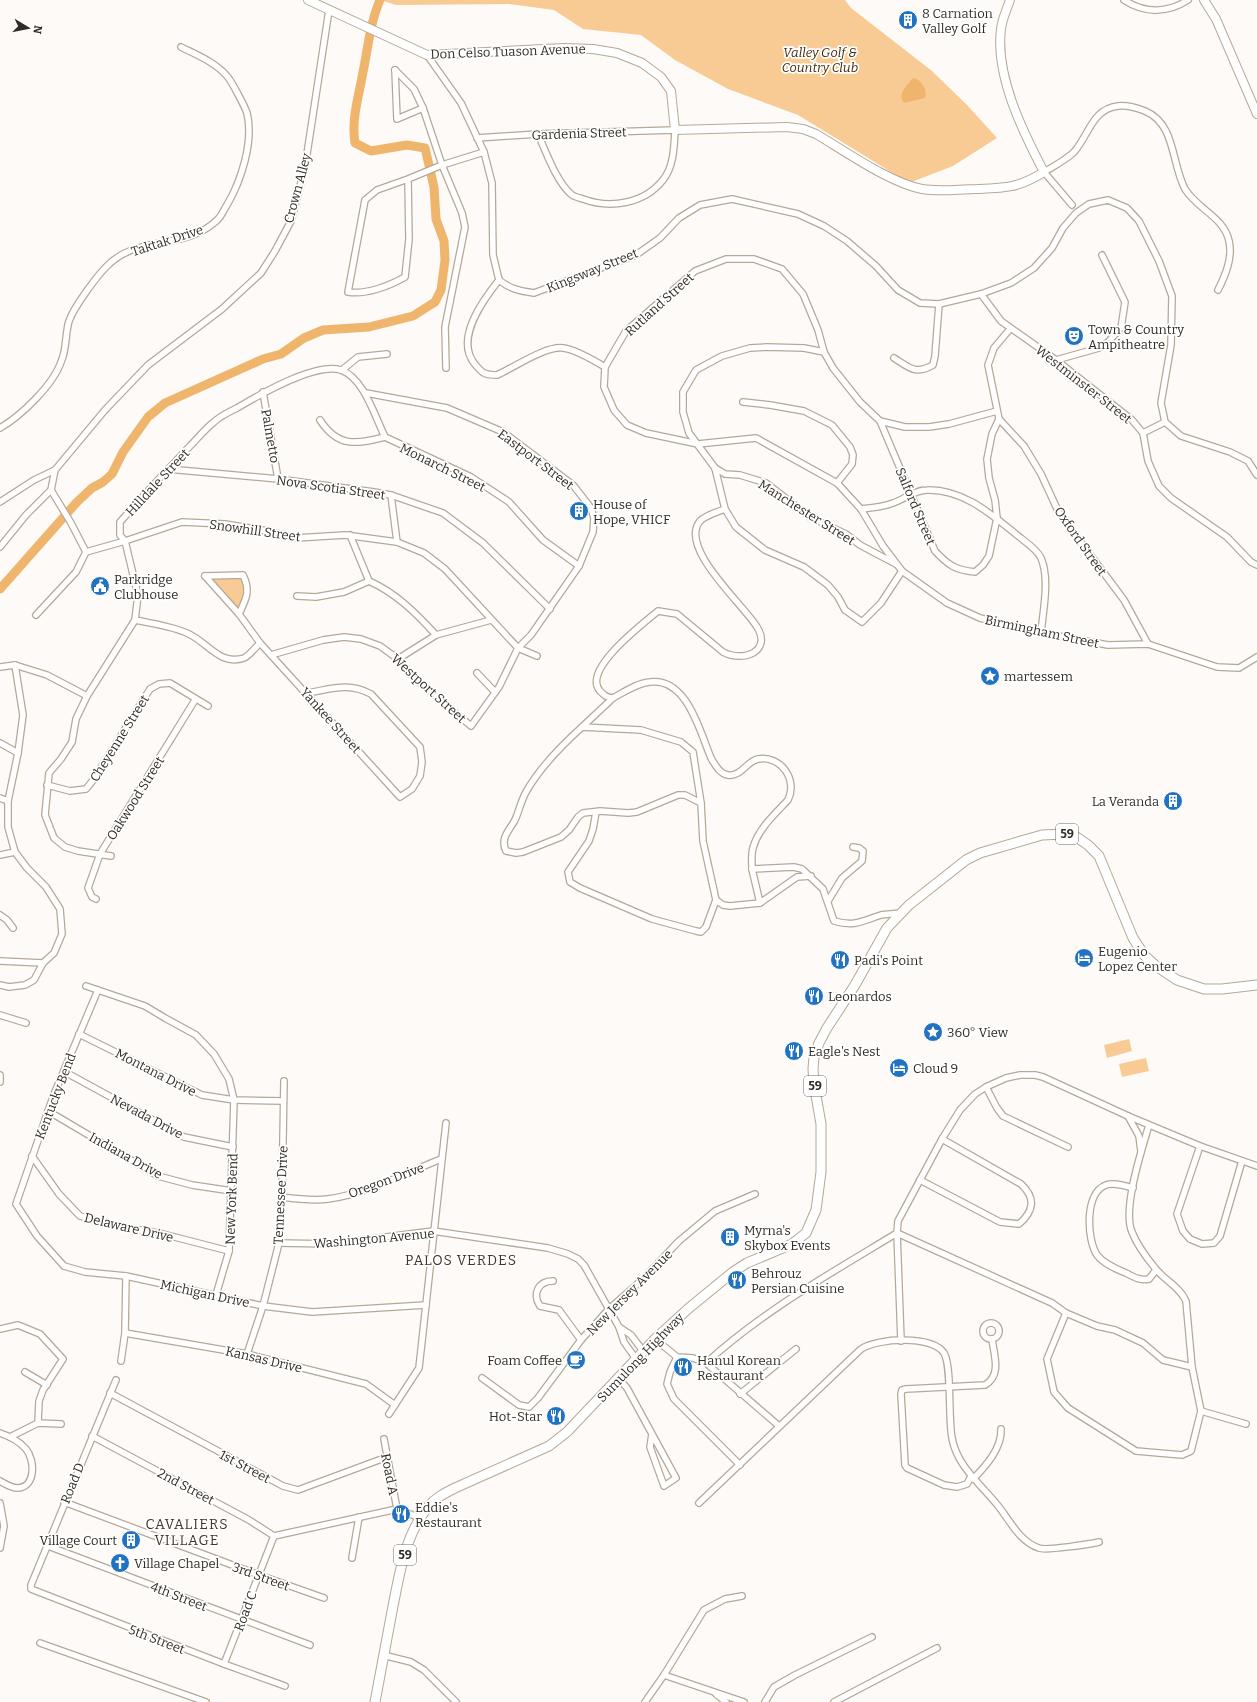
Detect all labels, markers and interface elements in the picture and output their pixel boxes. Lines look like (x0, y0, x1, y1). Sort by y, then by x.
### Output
place label: 8 Carnation Valley Golf (922, 6, 994, 36)
north arrow (8, 8, 48, 48)
building icon: 8 Carnation Valley Golf (897, 9, 919, 31)
text: N (30, 24, 44, 35)
street label: Don Celso Tuason Avenue (430, 41, 586, 62)
park label: Valley Golf & Country Club (782, 45, 858, 75)
street label: Gardenia Street (531, 124, 627, 143)
street label: Crown Alley (281, 151, 314, 225)
street label: Taktak Drive (129, 222, 205, 259)
street label: Kingsway Street (544, 245, 640, 296)
street label: Rutland Street (622, 270, 697, 339)
place label: Town & Country Ampitheatre (1088, 322, 1184, 352)
theatre icon: Town & Country Ampitheatre (1063, 325, 1085, 347)
street label: Westminster Street (1033, 342, 1135, 427)
street label: Palmetto (258, 408, 283, 464)
street label: Eastport Street (495, 426, 577, 493)
street label: Monarch Street (397, 440, 488, 495)
street label: Hilldale Street (122, 445, 193, 519)
street label: Salford Street (892, 465, 939, 547)
street label: Nova Scotia Street (275, 472, 387, 503)
street label: Manchester Street (756, 477, 858, 548)
place label: House of Hope, VHICF (593, 497, 670, 527)
building icon: House of Hope, VHICF (568, 500, 590, 522)
street label: Oxford Street (1051, 504, 1110, 579)
street label: Snowhill Street (208, 517, 302, 544)
place label: Parkridge Clubhouse (114, 572, 178, 602)
public building icon: Parkridge Clubhouse (89, 575, 111, 597)
street label: Birmingham Street (984, 612, 1101, 651)
street label: Westport Street (388, 651, 469, 726)
place icon: martessem (979, 665, 1001, 687)
place label: martessem (1004, 669, 1073, 684)
street label: Yankee Street (297, 684, 364, 756)
street label: Cheyenne Street (87, 692, 152, 784)
street label: Oakwood Street (104, 753, 167, 843)
building icon: La Veranda (1162, 790, 1184, 812)
place label: La Veranda (1092, 794, 1159, 809)
road number: 59 (1056, 824, 1078, 844)
place label: Eugenio Lopez Center (1098, 944, 1177, 974)
hotel icon: Eugenio Lopez Center (1073, 947, 1095, 969)
restaurant icon: Padi's Point (829, 949, 851, 971)
place label: Padi's Point (854, 953, 923, 968)
restaurant icon: Leonardos (803, 985, 825, 1007)
place label: Leonardos (828, 989, 892, 1004)
place icon: 360° View (922, 1021, 944, 1043)
place label: 360° View (947, 1025, 1009, 1040)
restaurant icon: Eagle's Nest (783, 1040, 805, 1062)
place label: Eagle's Nest (808, 1044, 880, 1059)
street label: Montana Drive (113, 1046, 199, 1099)
street label: Kentucky Bend (32, 1051, 79, 1141)
hotel icon: Cloud 9 (888, 1057, 910, 1079)
place label: Cloud 9 (913, 1061, 958, 1076)
road number: 59 (804, 1076, 826, 1096)
street label: Nevada Drive (108, 1091, 186, 1142)
street label: Indiana Drive (87, 1129, 165, 1182)
street label: Tennessee Drive (270, 1145, 291, 1245)
street label: New York Bend (222, 1153, 241, 1245)
street label: Oregon Drive (346, 1160, 426, 1201)
street label: Delaware Drive (83, 1210, 175, 1245)
place label: Myrna's Skybox Events (744, 1223, 831, 1253)
street label: Washington Avenue (313, 1226, 435, 1251)
building icon: Myrna's Skybox Events (719, 1226, 741, 1248)
street label: New Jersey Avenue (583, 1246, 675, 1338)
district label: PALOS VERDES (405, 1252, 517, 1269)
place label: Behrouz Persian Cuisine (751, 1266, 844, 1296)
restaurant icon: Behrouz Persian Cuisine (726, 1269, 748, 1291)
street label: Michigan Drive (159, 1277, 251, 1310)
street label: Sumulong Highway (594, 1310, 687, 1405)
street label: Kansas Drive (224, 1343, 304, 1376)
cafe icon: Foam Coffee (565, 1349, 587, 1371)
place label: Foam Coffee (487, 1353, 562, 1368)
place label: Hanul Korean Restaurant (697, 1353, 782, 1383)
restaurant icon: Hanul Korean Restaurant (672, 1356, 694, 1378)
restaurant icon: Hot-Star (545, 1405, 567, 1427)
place label: Hot-Star (489, 1409, 542, 1424)
street label: 1st Street (217, 1447, 273, 1486)
street label: Road A (378, 1452, 401, 1497)
street label: Road D (58, 1461, 87, 1506)
street label: 2nd Street (155, 1465, 217, 1508)
place label: Eddie's Restaurant (415, 1500, 482, 1530)
restaurant icon: Eddie's Restaurant (390, 1503, 412, 1525)
district label: CAVALIERS VILLAGE (145, 1516, 229, 1549)
building icon: Village Court (120, 1529, 142, 1551)
place label: Village Court (39, 1533, 117, 1548)
road number: 59 (394, 1545, 416, 1565)
church icon: Village Chapel (109, 1552, 131, 1574)
place label: Village Chapel (134, 1556, 220, 1571)
street label: 3rd Street (230, 1559, 292, 1594)
street label: 4th Street (148, 1579, 210, 1614)
street label: Road C (231, 1589, 260, 1633)
street label: 5th Street (127, 1622, 187, 1657)

